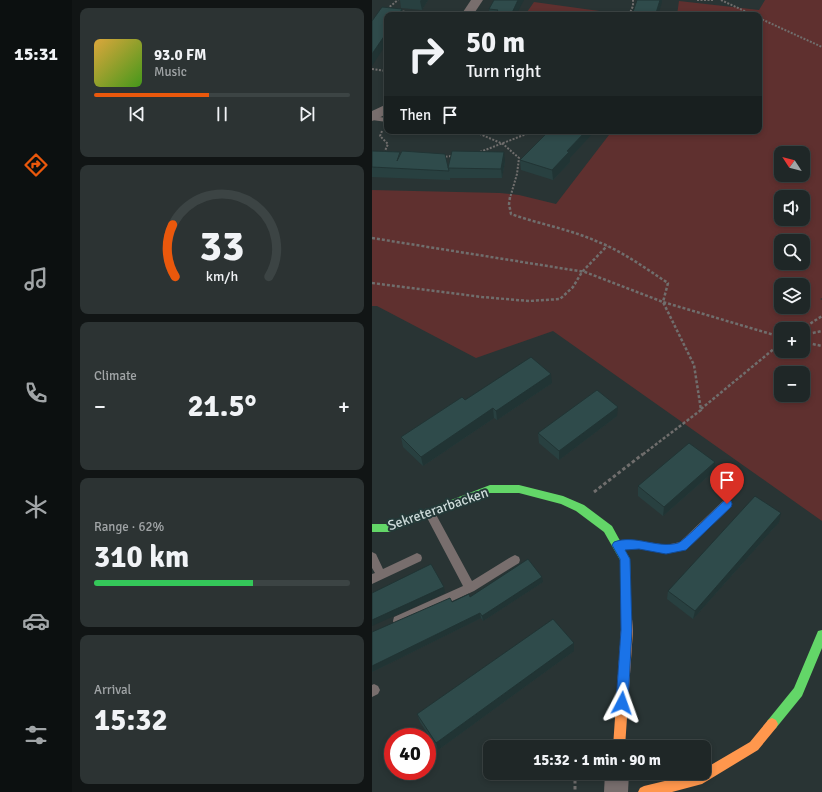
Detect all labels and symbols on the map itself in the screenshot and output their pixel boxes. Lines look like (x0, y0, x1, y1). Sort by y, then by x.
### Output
north arrow (774, 146, 810, 182)
pin (710, 463, 744, 504)
street label: Sekreterarbacken (385, 484, 491, 534)
position arrow (601, 682, 643, 724)
speed limit sign: 40 (384, 728, 436, 780)

